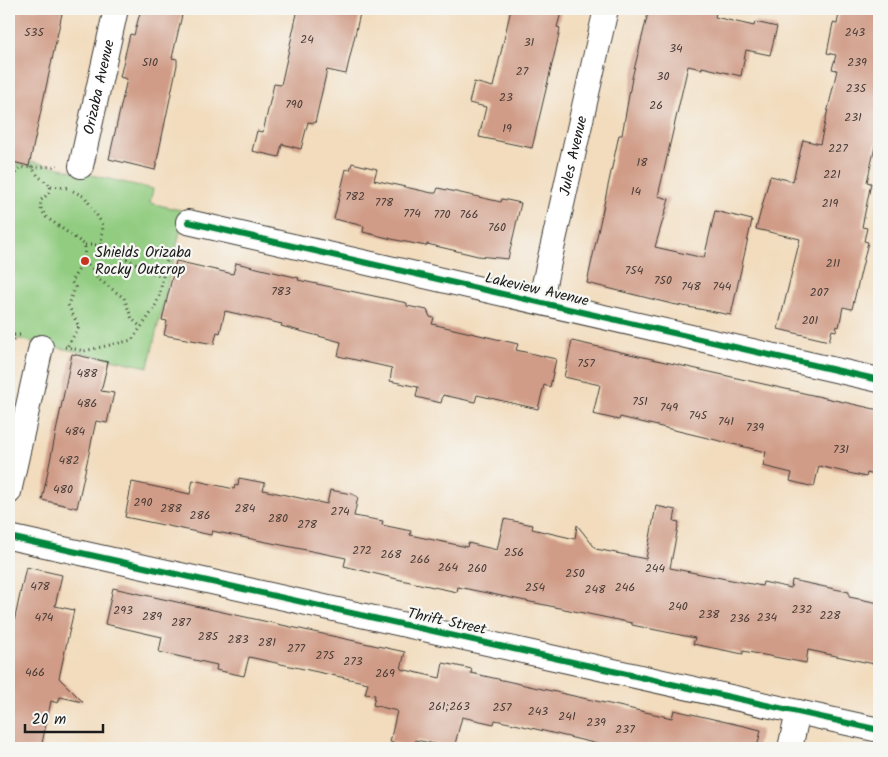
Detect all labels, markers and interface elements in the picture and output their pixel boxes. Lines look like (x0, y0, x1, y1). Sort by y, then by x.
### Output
house number: 535 (24, 23, 45, 42)
house number: 243 (845, 23, 865, 42)
house number: 24 (300, 30, 314, 49)
house number: 31 (524, 33, 535, 52)
street label: Orizaba Avenue (77, 37, 122, 137)
house number: 34 (669, 39, 683, 58)
house number: 510 (142, 53, 158, 72)
house number: 239 (847, 53, 867, 72)
house number: 27 (516, 62, 529, 81)
house number: 30 (657, 67, 669, 86)
house number: 235 (846, 79, 868, 98)
house number: 23 (499, 88, 513, 107)
house number: 790 (285, 95, 303, 114)
house number: 26 (649, 96, 663, 115)
house number: 231 (844, 108, 862, 127)
street label: Jules Avenue (553, 113, 595, 198)
house number: 19 (502, 119, 512, 138)
house number: 227 (828, 139, 848, 158)
house number: 18 (637, 153, 648, 172)
house number: 221 (823, 165, 841, 184)
house number: 14 (631, 182, 642, 201)
house number: 782 (345, 187, 365, 206)
house number: 778 (375, 193, 394, 212)
house number: 219 (822, 194, 838, 213)
house number: 774 (403, 204, 421, 223)
house number: 770 (433, 205, 451, 224)
house number: 766 (460, 205, 478, 224)
house number: 760 (488, 218, 506, 237)
place label: Shields Orizaba Rocky Outcrop (95, 241, 191, 282)
house number: 211 (826, 254, 840, 273)
marker: Shields Orizaba Rocky Outcrop (79, 255, 91, 267)
house number: 754 (625, 261, 644, 280)
street label: Lakeview Avenue (482, 266, 591, 314)
house number: 750 (654, 271, 672, 290)
house number: 748 (681, 277, 701, 296)
house number: 744 (713, 277, 732, 296)
house number: 783 (271, 282, 291, 301)
house number: 207 (810, 283, 829, 302)
house number: 201 (802, 311, 819, 330)
house number: 757 (577, 354, 595, 373)
house number: 488 (76, 364, 98, 383)
house number: 751 (632, 392, 648, 411)
house number: 486 (77, 394, 97, 413)
house number: 749 (660, 398, 678, 417)
house number: 745 (689, 406, 709, 425)
house number: 741 (718, 412, 734, 431)
house number: 739 (746, 418, 764, 437)
house number: 484 (65, 422, 86, 441)
house number: 731 (833, 440, 849, 459)
house number: 482 (59, 451, 79, 470)
house number: 480 (53, 480, 73, 499)
house number: 290 (134, 493, 152, 512)
house number: 288 (160, 499, 182, 518)
house number: 284 (235, 499, 256, 518)
house number: 274 (330, 502, 350, 521)
house number: 286 (190, 506, 210, 525)
house number: 280 (268, 509, 288, 528)
house number: 278 (297, 515, 318, 534)
house number: 272 (352, 541, 372, 560)
house number: 256 (504, 543, 524, 562)
house number: 268 (381, 545, 402, 564)
house number: 266 (410, 550, 430, 569)
house number: 264 (438, 558, 459, 577)
house number: 260 (467, 559, 487, 578)
house number: 244 (645, 559, 665, 578)
house number: 250 (565, 564, 585, 583)
house number: 478 (30, 577, 50, 596)
house number: 254 (525, 578, 545, 597)
house number: 246 (615, 578, 635, 597)
house number: 248 (585, 580, 606, 599)
house number: 240 (668, 597, 688, 616)
house number: 232 (792, 600, 812, 619)
house number: 293 (113, 601, 133, 620)
street label: Thrift Street (405, 602, 489, 642)
house number: 238 (698, 605, 720, 624)
house number: 228 (819, 606, 841, 625)
house number: 289 (142, 607, 162, 626)
house number: 474 (35, 608, 54, 627)
house number: 234 (757, 608, 778, 627)
house number: 236 (730, 609, 750, 628)
house number: 287 (171, 613, 191, 632)
house number: 285 (198, 627, 220, 646)
house number: 283 (227, 630, 249, 649)
house number: 281 (258, 633, 276, 652)
house number: 277 (287, 639, 305, 658)
house number: 275 (316, 646, 336, 665)
house number: 273 (343, 652, 363, 671)
house number: 466 (25, 663, 45, 682)
house number: 269 (375, 664, 395, 683)
house number: 261;263 (428, 697, 470, 716)
house number: 257 (493, 698, 512, 717)
scale bar (25, 702, 102, 734)
house number: 243 (528, 702, 548, 721)
house number: 241 (558, 707, 576, 726)
text: 20 m (32, 708, 66, 732)
house number: 239 (586, 713, 606, 732)
house number: 237 (615, 720, 635, 739)

